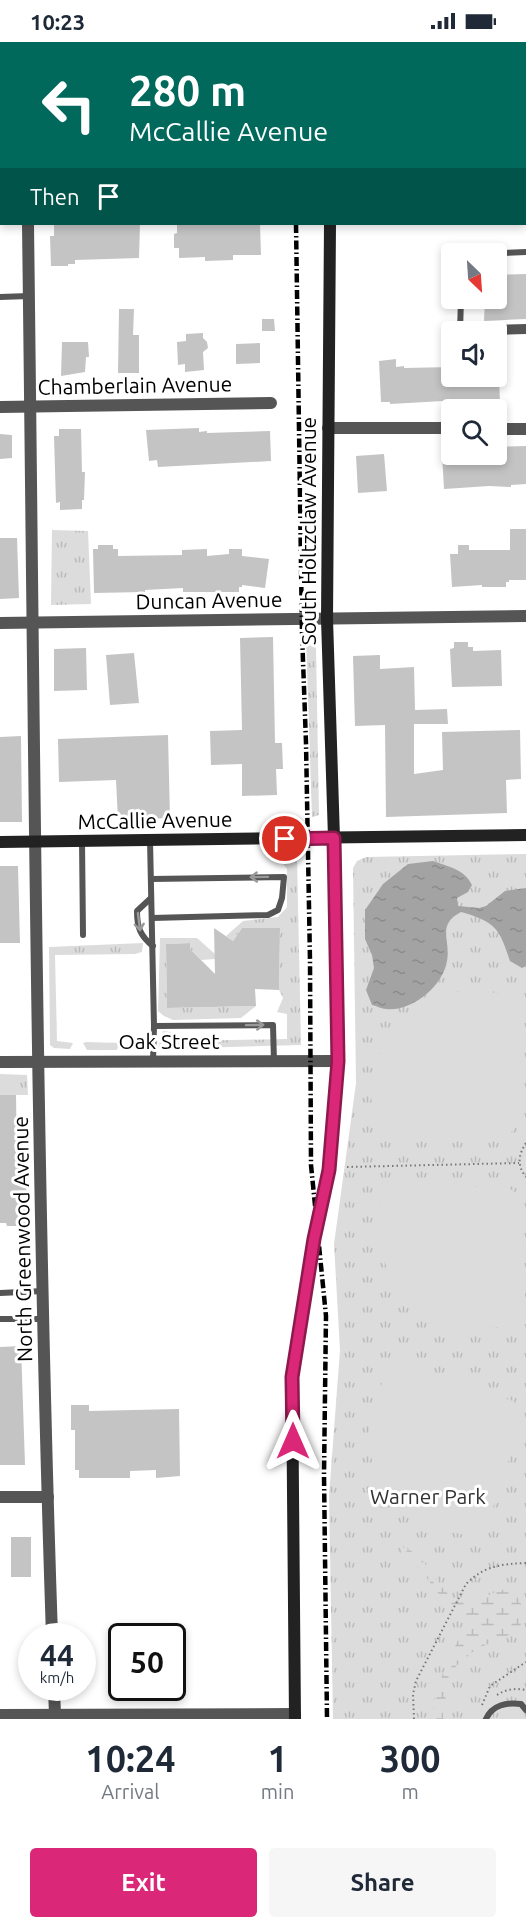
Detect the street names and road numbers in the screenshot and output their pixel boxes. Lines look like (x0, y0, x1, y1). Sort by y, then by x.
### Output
street label: Chamberlain Avenue (37, 371, 232, 399)
street label: South Holtzclaw Avenue (296, 417, 320, 645)
street label: Duncan Avenue (135, 587, 283, 613)
street label: McCallie Avenue (77, 807, 233, 833)
street label: Oak Street (118, 1029, 220, 1053)
street label: North Greenwood Avenue (8, 1116, 36, 1362)

